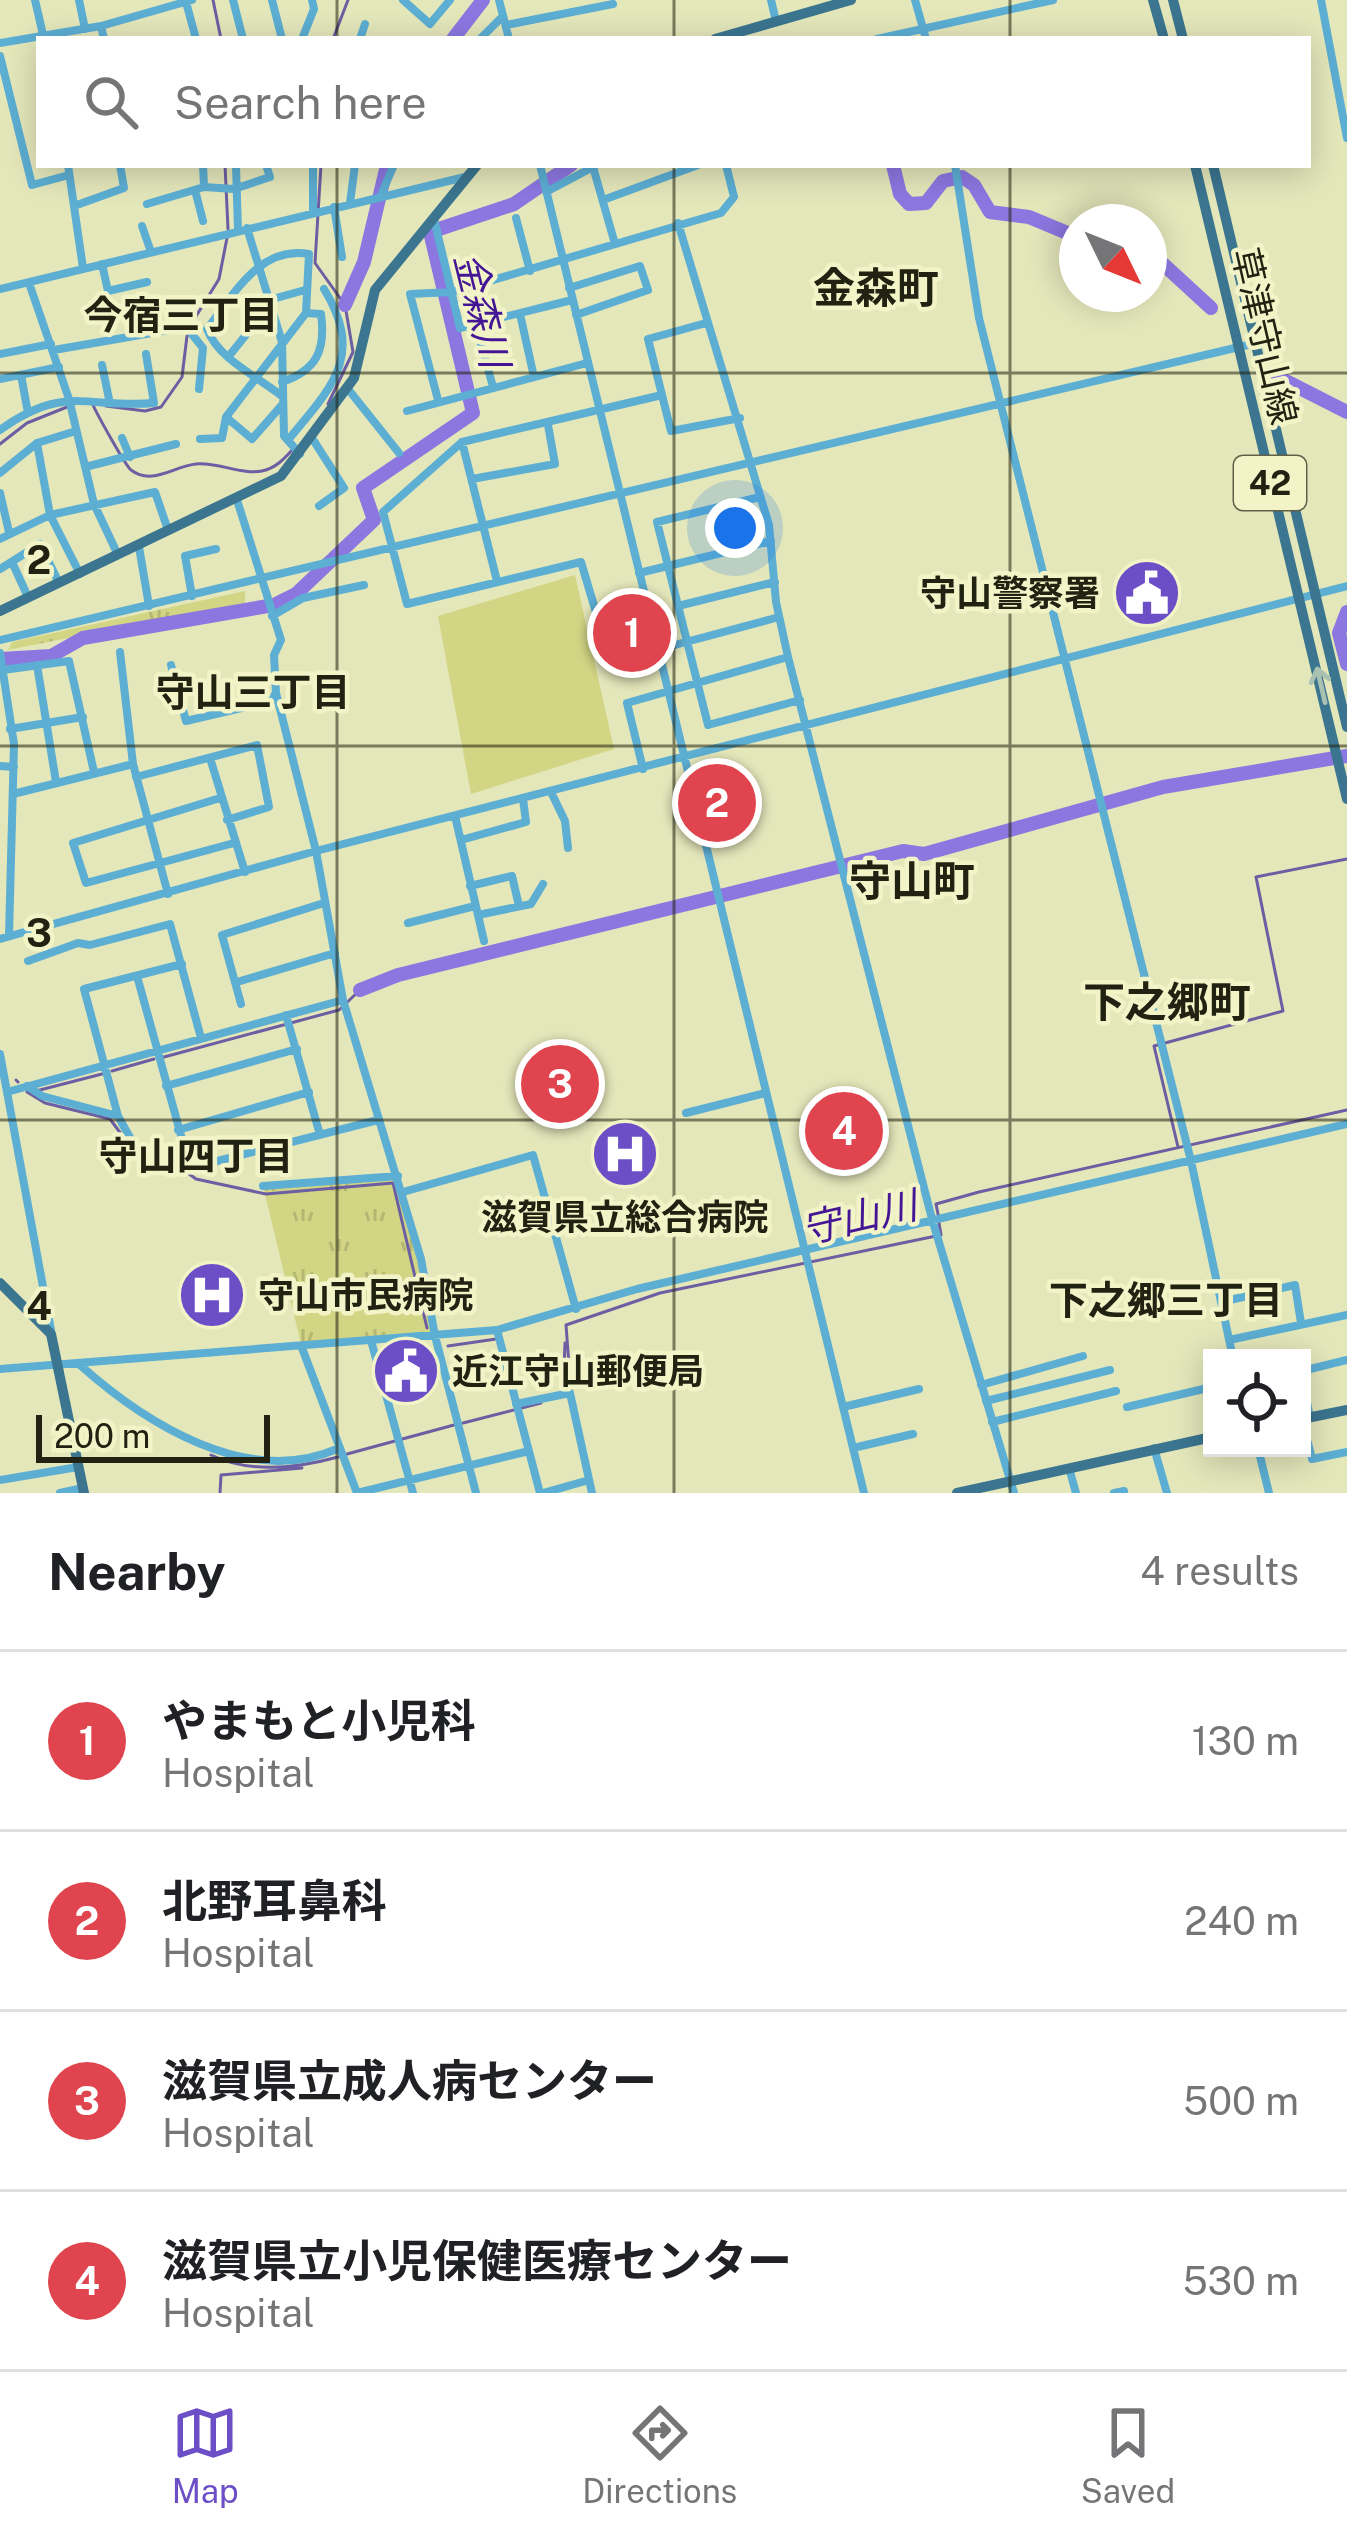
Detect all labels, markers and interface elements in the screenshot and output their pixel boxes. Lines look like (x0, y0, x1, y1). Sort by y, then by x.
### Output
search box (36, 36, 1311, 168)
icon: search (78, 69, 144, 135)
text: Search here (174, 76, 427, 129)
north arrow (1059, 204, 1167, 312)
street label: 草津守山線 (1224, 244, 1306, 428)
water label: 金森川 (446, 248, 519, 376)
district label: 金森町 (813, 263, 939, 312)
district label: 今宿三丁目 (83, 292, 279, 338)
road number: 42 (1234, 456, 1306, 510)
your location (705, 498, 765, 558)
text: 2 (27, 537, 51, 583)
public building icon: 守山警察署 (1112, 558, 1182, 628)
place label: 守山警察署 (920, 572, 1100, 614)
pin: 1 (593, 588, 671, 678)
one-way arrow (1308, 667, 1331, 705)
district label: 守山三丁目 (155, 669, 351, 715)
pin: 2 (678, 758, 756, 848)
district label: 守山町 (849, 856, 975, 905)
text: 3 (26, 910, 52, 956)
district label: 下之郷町 (1083, 977, 1251, 1026)
pin: 3 (521, 1039, 599, 1129)
pin: 4 (805, 1086, 883, 1176)
hospital icon: 滋賀県立総合病院 (590, 1119, 660, 1189)
district label: 守山四丁目 (98, 1133, 294, 1179)
water label: 守山川 (797, 1181, 925, 1253)
place label: 滋賀県立総合病院 (481, 1196, 769, 1238)
hospital icon: 守山市民病院 (177, 1260, 247, 1330)
place label: 守山市民病院 (258, 1274, 474, 1316)
district label: 下之郷三丁目 (1049, 1277, 1283, 1323)
text: 4 (26, 1283, 52, 1329)
public building icon: 近江守山郵便局 (371, 1336, 441, 1406)
map controls (1203, 1349, 1311, 1457)
button: locate (1203, 1349, 1311, 1457)
place label: 近江守山郵便局 (452, 1350, 704, 1392)
scale bar (36, 1409, 270, 1462)
text: 200 m (54, 1417, 150, 1455)
text: Nearby (48, 1542, 225, 1601)
text: 4 results (1140, 1548, 1299, 1594)
text: やまもと小児科 (162, 1694, 476, 1747)
text: 1 (79, 1718, 95, 1764)
text: 130 m (1192, 1718, 1299, 1764)
text: Hospital (162, 1750, 315, 1796)
text: 北野耳鼻科 (162, 1874, 387, 1927)
text: 2 (75, 1898, 99, 1944)
text: 240 m (1184, 1898, 1299, 1944)
text: Hospital (162, 1930, 315, 1976)
text: 滋賀県立成人病センター (162, 2054, 657, 2107)
text: 3 (74, 2078, 100, 2124)
text: 500 m (1183, 2078, 1299, 2124)
text: Hospital (162, 2110, 315, 2156)
text: 滋賀県立小児保健医療センター (162, 2234, 792, 2287)
text: 4 (74, 2258, 100, 2304)
text: 530 m (1183, 2258, 1299, 2304)
text: Hospital (162, 2290, 315, 2336)
tab: Map (172, 2400, 239, 2510)
tab: Directions (582, 2400, 737, 2510)
tab: Saved (1081, 2400, 1175, 2510)

